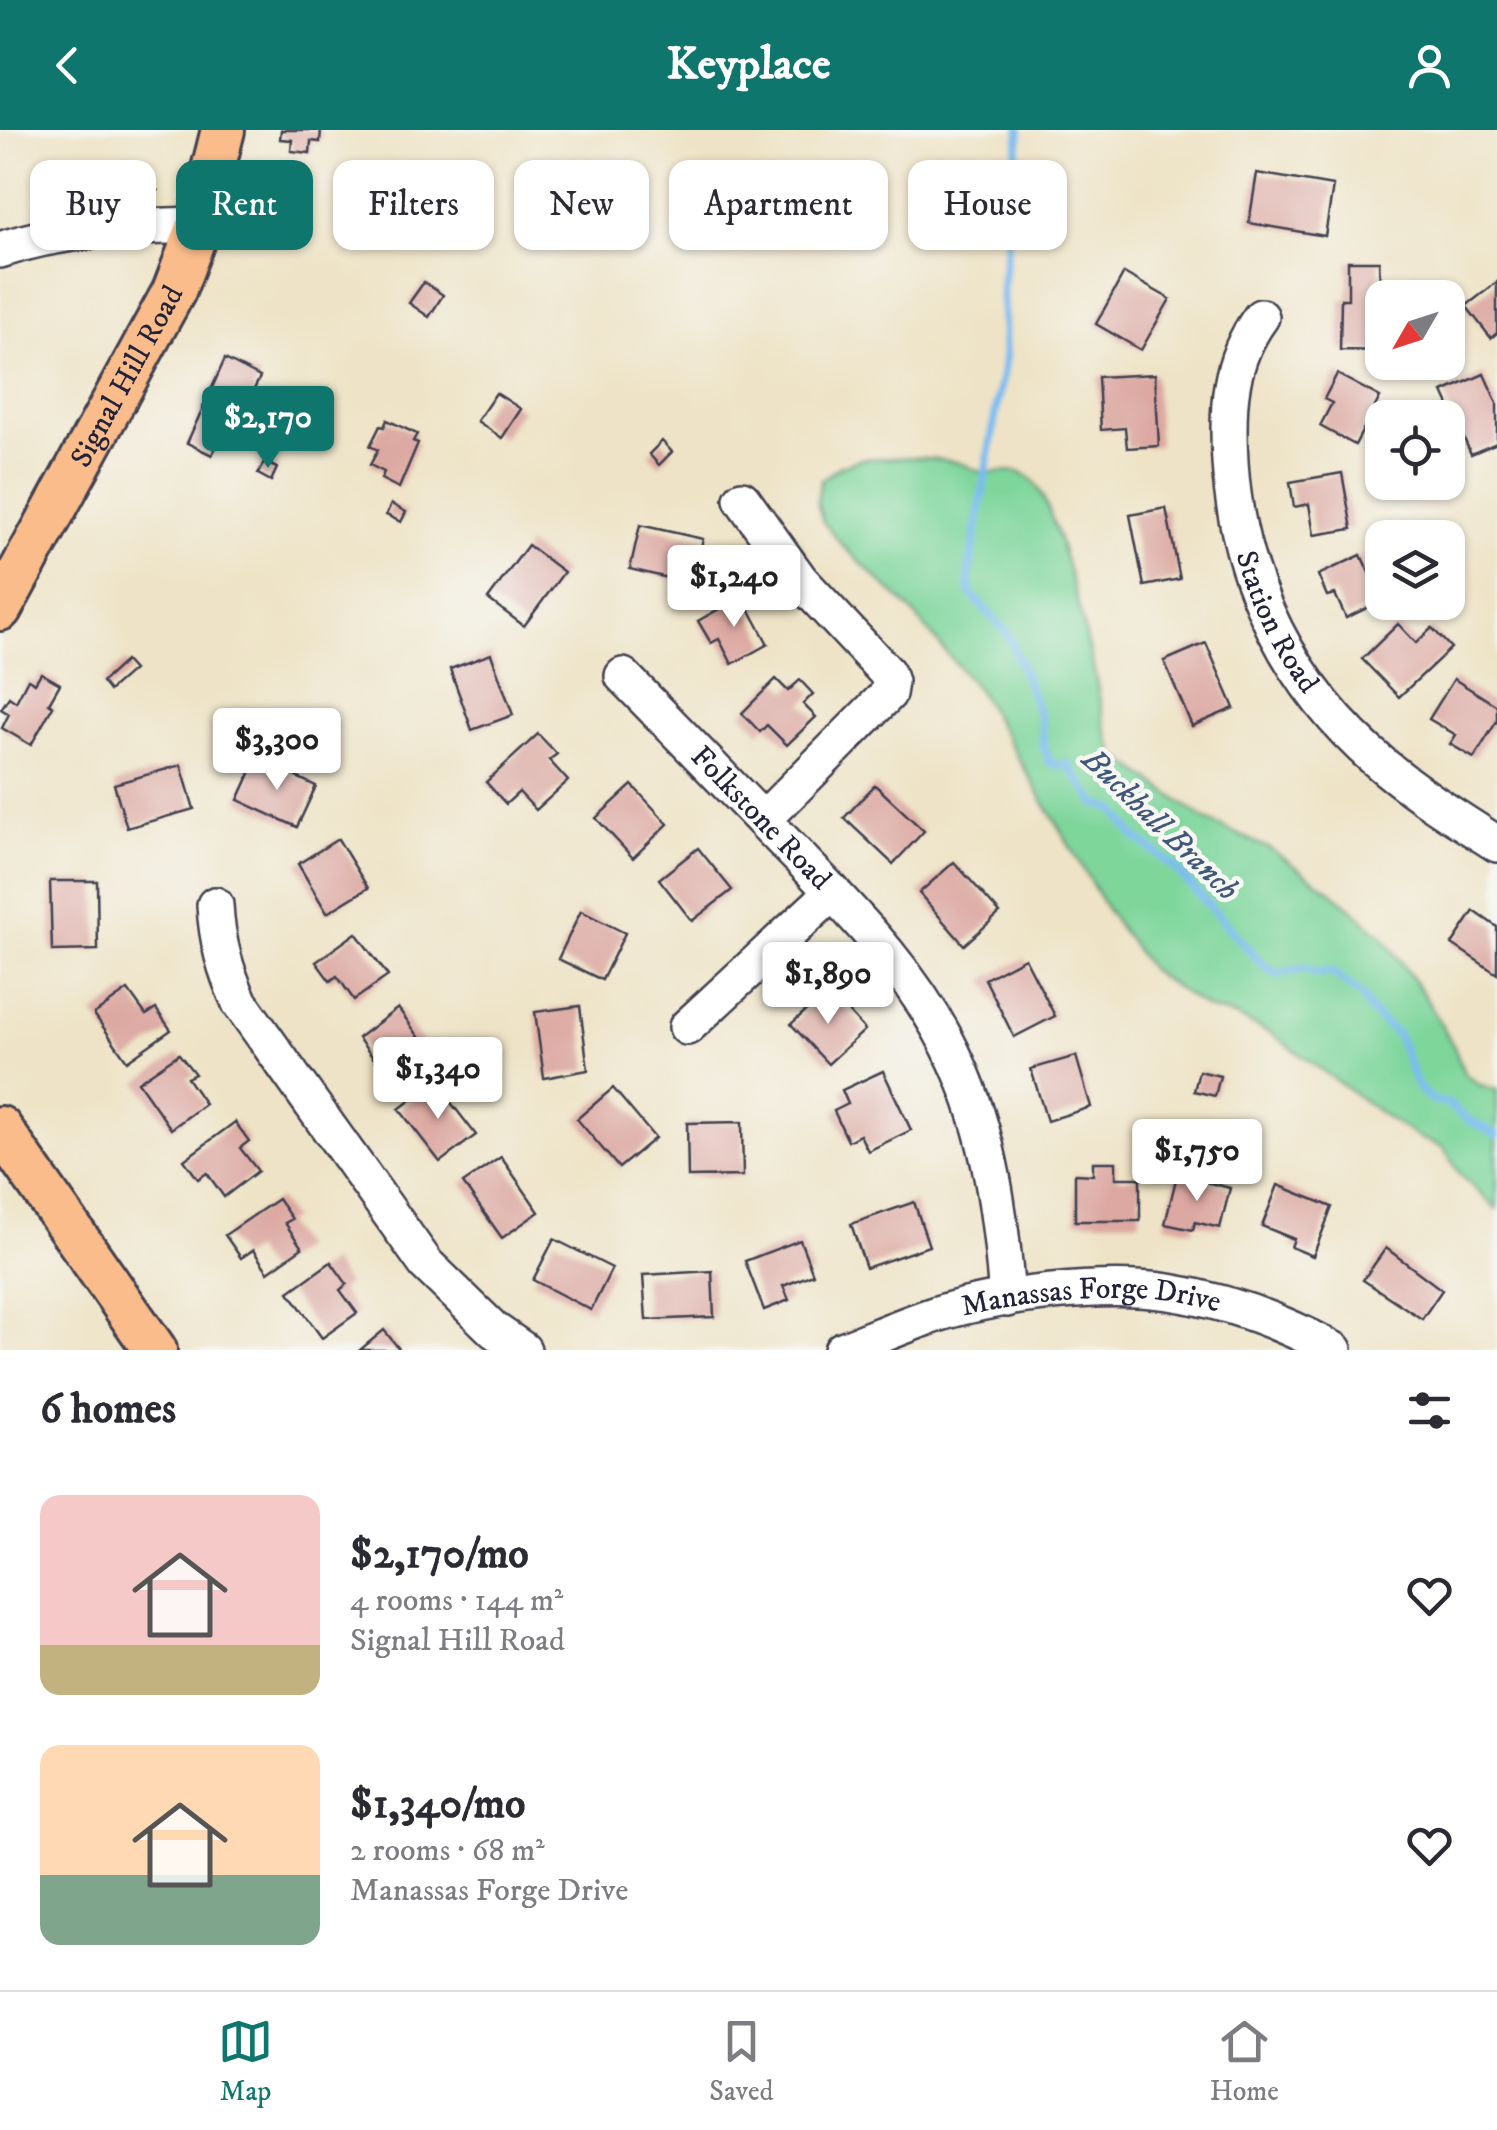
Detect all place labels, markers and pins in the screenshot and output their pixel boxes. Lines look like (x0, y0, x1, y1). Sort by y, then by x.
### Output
pin: $2,170 (187, 386, 349, 471)
pin: $1,240 (653, 545, 815, 630)
pin: $3,300 (196, 708, 358, 793)
pin: $1,890 (747, 942, 909, 1027)
pin: $1,340 (357, 1037, 519, 1122)
pin: $1,750 (1116, 1119, 1278, 1204)

